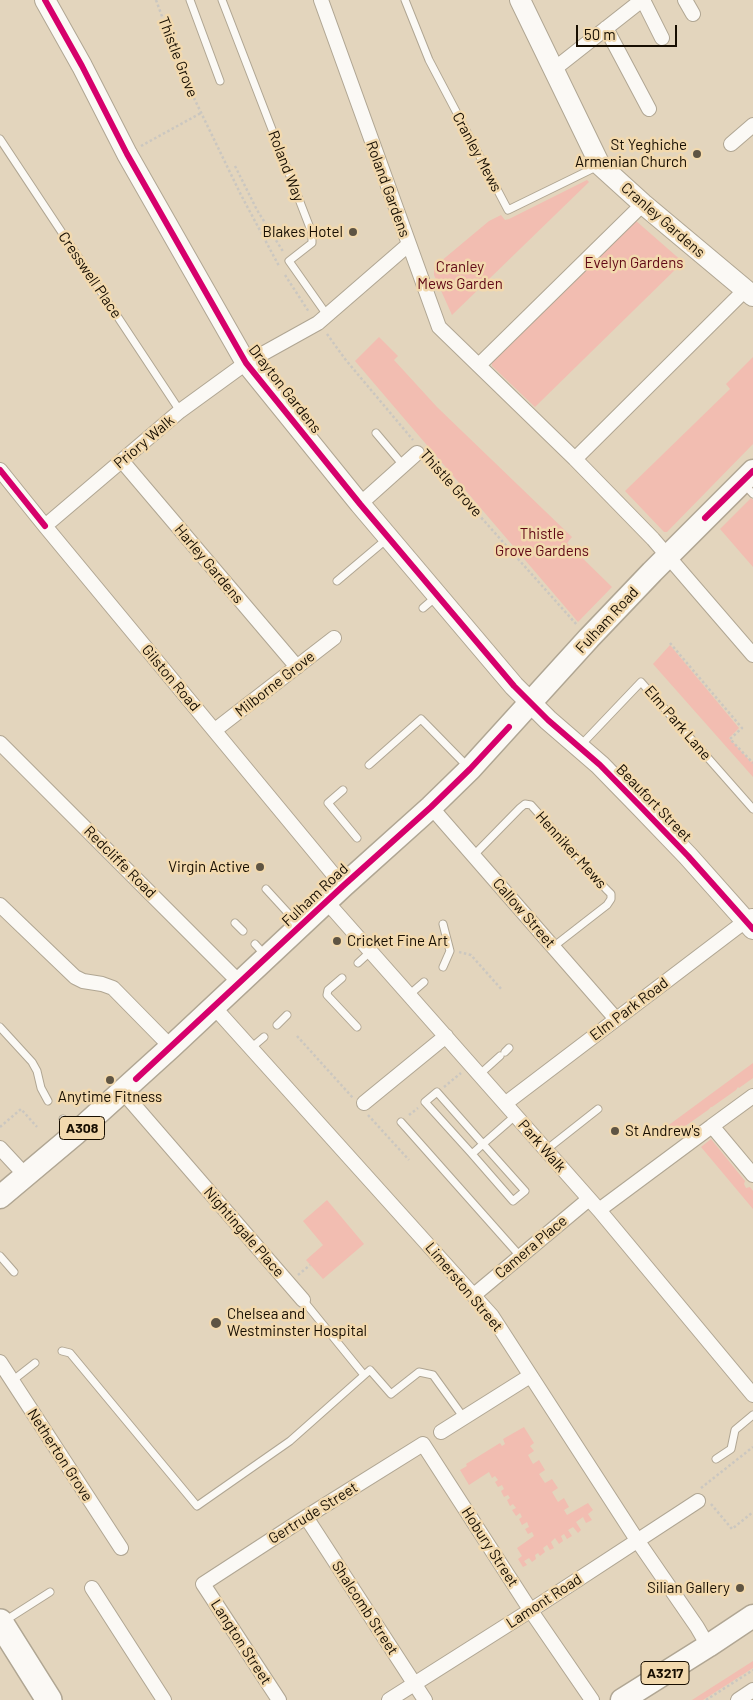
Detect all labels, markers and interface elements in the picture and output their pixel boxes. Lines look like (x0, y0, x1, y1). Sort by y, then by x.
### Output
street label: Thistle Grove (154, 14, 202, 100)
scale bar (578, 15, 679, 47)
text: 50 m (584, 25, 616, 43)
street label: Cranley Mews (449, 109, 505, 195)
street label: Roland Way (264, 128, 308, 204)
place label: St Yeghiche Armenian Church (575, 136, 687, 171)
street label: Roland Gardens (362, 138, 414, 240)
marker: St Yeghiche Armenian Church (691, 148, 703, 160)
street label: Cranley Gardens (617, 179, 709, 261)
place label: Blakes Hotel (263, 223, 343, 241)
marker: Blakes Hotel (347, 226, 359, 238)
street label: Cresswell Place (54, 228, 126, 322)
park label: Evelyn Gardens (584, 254, 684, 272)
park label: Cranley Mews Garden (417, 258, 503, 293)
street label: Drayton Gardens (245, 341, 325, 437)
street label: Priory Walk (110, 412, 178, 472)
street label: Thistle Grove (416, 445, 486, 521)
street label: Harley Gardens (171, 521, 247, 607)
park label: Thistle Grove Gardens (495, 525, 589, 560)
street label: Fulham Road (572, 583, 642, 657)
street label: Gilston Road (138, 641, 204, 715)
street label: Milborne Grove (232, 647, 318, 721)
street label: Elm Park Lane (641, 682, 715, 764)
street label: Beaufort Street (612, 760, 696, 846)
street label: Henniker Mews (532, 808, 610, 892)
street label: Redcliffe Road (80, 822, 160, 902)
place label: Virgin Active (168, 858, 250, 876)
street label: Fulham Road (278, 860, 352, 930)
marker: Virgin Active (254, 861, 266, 873)
street label: Callow Street (489, 875, 559, 951)
place label: Cricket Fine Art (347, 932, 448, 950)
marker: Cricket Fine Art (331, 935, 343, 947)
street label: Elm Park Road (586, 974, 672, 1044)
marker: Anytime Fitness (104, 1074, 116, 1086)
place label: Anytime Fitness (58, 1088, 162, 1106)
road number: A308 (59, 1116, 104, 1140)
street label: Park Walk (514, 1116, 570, 1176)
place label: St Andrew's (625, 1122, 700, 1140)
marker: St Andrew's (609, 1125, 621, 1137)
street label: Nightingale Place (200, 1183, 288, 1281)
street label: Camera Place (491, 1212, 571, 1282)
street label: Limerston Street (422, 1239, 506, 1335)
place label: Chelsea and Westminster Hospital (227, 1305, 367, 1340)
marker: Chelsea and Westminster Hospital (209, 1316, 223, 1330)
street label: Netherton Grove (23, 1405, 97, 1505)
street label: Gertrude Street (265, 1478, 361, 1548)
street label: Hobury Street (458, 1504, 522, 1590)
street label: Shalcomb Street (328, 1558, 402, 1658)
street label: Lamont Road (503, 1570, 585, 1632)
place label: Silian Gallery (647, 1579, 730, 1597)
marker: Silian Gallery (734, 1582, 746, 1594)
street label: Langton Street (207, 1596, 275, 1688)
road number: A3217 (641, 1662, 689, 1685)

